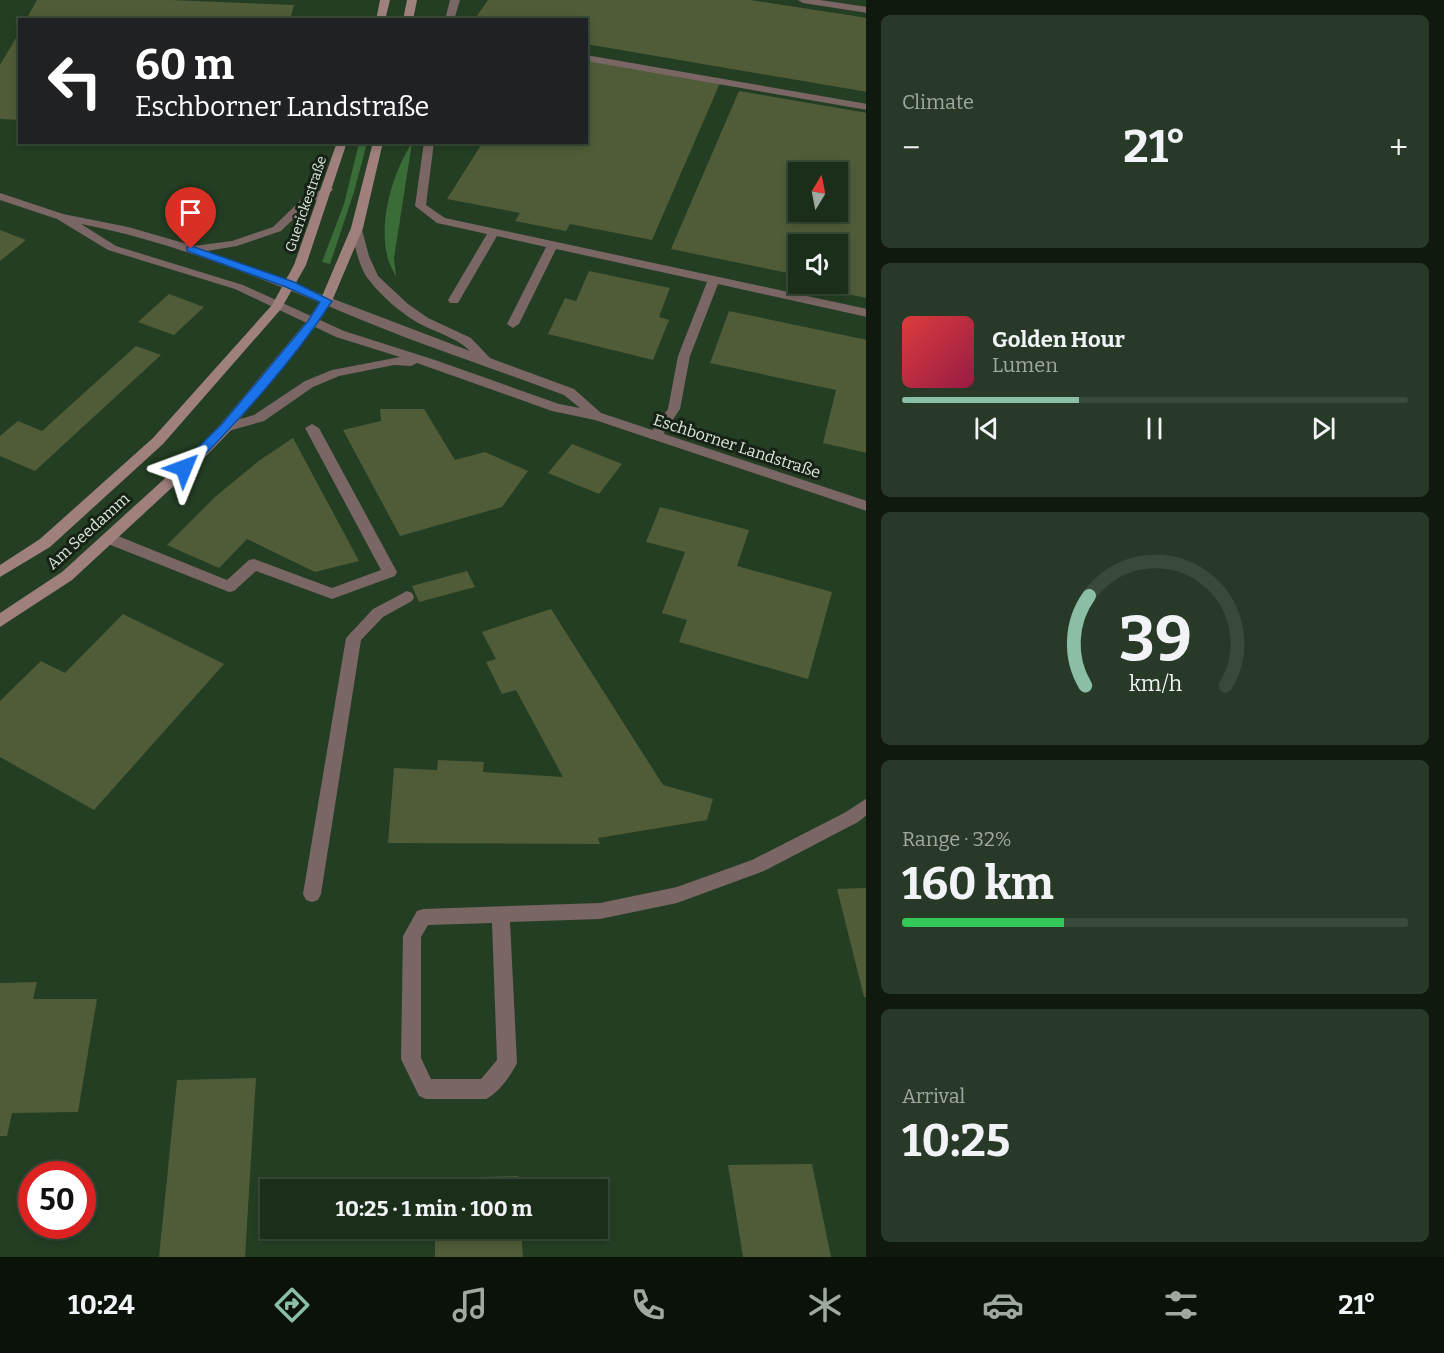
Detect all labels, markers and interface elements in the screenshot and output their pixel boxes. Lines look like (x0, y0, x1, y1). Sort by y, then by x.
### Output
text: 60 m (135, 40, 234, 90)
icon: left (36, 42, 114, 120)
text: Climate (902, 90, 974, 114)
text: Eschborner Landstraße (135, 91, 429, 123)
text: 21° (1123, 120, 1186, 174)
text: − (902, 128, 920, 168)
text: + (1389, 128, 1408, 168)
street label: Guerickestraße (282, 154, 330, 254)
north arrow (788, 162, 848, 222)
map controls (788, 162, 848, 294)
pin (165, 187, 216, 249)
icon: arrive (174, 196, 207, 229)
button: sound (788, 234, 848, 294)
text: Golden Hour (992, 326, 1125, 353)
text: Lumen (992, 353, 1058, 377)
street label: Eschborner Landstraße (651, 410, 823, 482)
icon: previous (970, 412, 1003, 445)
icon: pause (1138, 412, 1171, 445)
icon: next (1307, 412, 1340, 445)
position arrow (152, 436, 216, 500)
street label: Am Seedamm (43, 489, 133, 573)
text: 39 (1119, 602, 1191, 677)
text: km/h (1128, 671, 1182, 697)
text: Range · 32% (902, 827, 1012, 851)
text: 160 km (902, 857, 1054, 911)
text: Arrival (902, 1084, 965, 1108)
text: 10:25 (902, 1114, 1010, 1168)
speed limit sign: 50 (18, 1161, 96, 1239)
text: 10:25 · 1 min · 100 m (335, 1195, 533, 1222)
icon: directions (271, 1284, 313, 1326)
icon: music (449, 1284, 491, 1326)
icon: phone (627, 1284, 669, 1326)
icon: climate (804, 1284, 846, 1326)
icon: car (982, 1284, 1024, 1326)
icon: filters (1160, 1284, 1202, 1326)
text: 10:24 (68, 1289, 135, 1321)
text: 21° (1338, 1289, 1376, 1321)

